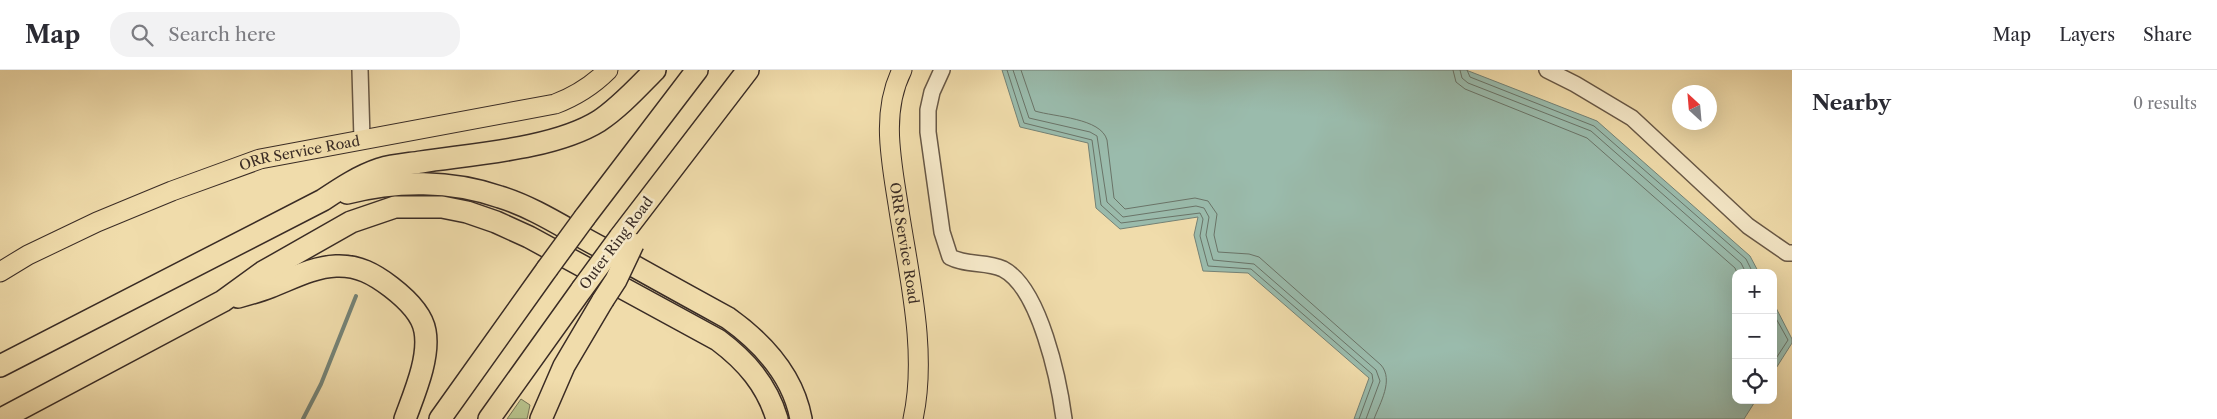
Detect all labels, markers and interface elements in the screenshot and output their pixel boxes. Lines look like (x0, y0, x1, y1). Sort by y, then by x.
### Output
search box (110, 12, 460, 57)
text: Map (25, 20, 80, 49)
icon: search (128, 21, 156, 49)
text: Search here (168, 23, 276, 46)
text: Map (1993, 24, 2031, 46)
text: Layers (2059, 24, 2115, 46)
text: Share (2143, 24, 2192, 46)
north arrow (1672, 85, 1717, 130)
text: Nearby (1812, 90, 1891, 115)
text: 0 results (2133, 93, 2197, 113)
street label: ORR Service Road (237, 131, 362, 175)
street label: ORR Service Road (886, 181, 923, 305)
street label: Outer Ring Road (575, 193, 657, 293)
map controls (1732, 269, 1777, 404)
button: + (1732, 269, 1777, 314)
button: − (1732, 314, 1777, 359)
button: locate (1732, 359, 1777, 404)

